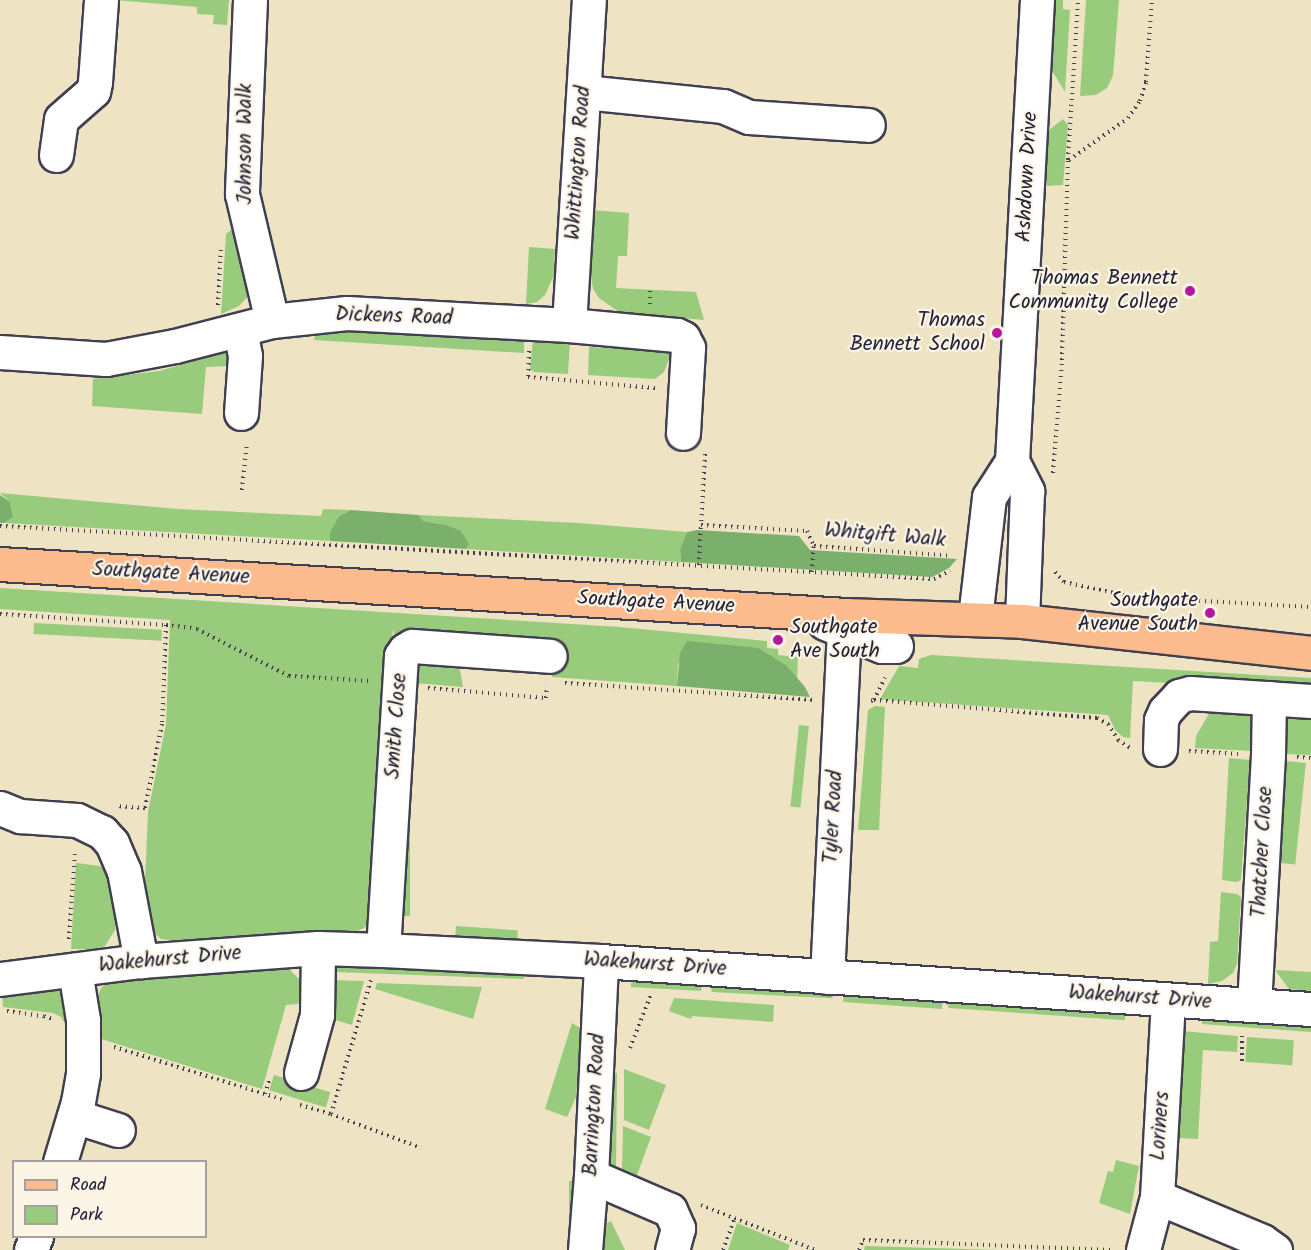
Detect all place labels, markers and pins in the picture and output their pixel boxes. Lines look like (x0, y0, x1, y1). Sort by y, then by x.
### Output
place label: Thomas Bennett Community College (1009, 266, 1178, 316)
marker: Thomas Bennett Community College (1183, 284, 1197, 298)
place label: Thomas Bennett School (850, 308, 985, 358)
marker: Thomas Bennett School (990, 326, 1004, 340)
place label: Southgate Avenue South (1078, 588, 1198, 638)
marker: Southgate Avenue South (1203, 606, 1217, 620)
place label: Southgate Ave South (790, 615, 880, 665)
marker: Southgate Ave South (771, 633, 785, 647)

